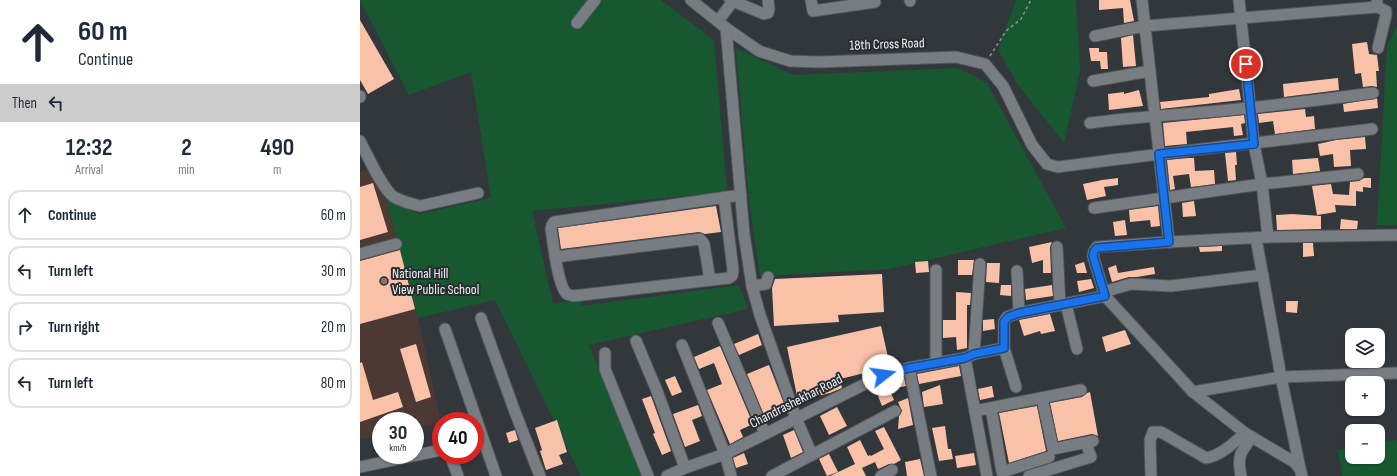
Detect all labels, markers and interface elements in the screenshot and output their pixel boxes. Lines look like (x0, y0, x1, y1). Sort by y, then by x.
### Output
text: 60 m (78, 15, 127, 48)
icon: ahead (12, 16, 64, 68)
street label: 18th Cross Road (849, 34, 925, 54)
pin (1229, 47, 1263, 81)
text: Continue (78, 49, 133, 70)
icon: arrive (1235, 53, 1257, 75)
icon: left (45, 92, 67, 114)
text: Then (12, 94, 37, 113)
text: 12:32 (66, 133, 113, 162)
text: 2 (181, 133, 192, 162)
text: 490 (260, 133, 294, 162)
text: Arrival (75, 162, 103, 178)
text: min (178, 162, 195, 178)
text: m (273, 162, 281, 178)
icon: ahead (14, 204, 36, 226)
text: Continue (48, 206, 97, 225)
text: 60 m (321, 206, 346, 225)
icon: left (14, 260, 36, 282)
text: Turn left (48, 262, 93, 281)
text: 30 m (321, 262, 346, 281)
place label: National Hill View Public School (392, 265, 479, 298)
marker: National Hill View Public School (379, 276, 389, 286)
icon: right (14, 316, 36, 338)
text: Turn right (48, 318, 100, 337)
text: 20 m (321, 318, 346, 337)
map controls (1345, 328, 1385, 464)
button: layers (1345, 328, 1385, 368)
position arrow (862, 354, 904, 396)
street label: Chandrashekhar Road (747, 370, 845, 432)
icon: left (14, 372, 36, 394)
text: Turn left (48, 374, 93, 393)
text: 80 m (321, 374, 346, 393)
button: + (1345, 376, 1385, 416)
speed limit sign: 40 (432, 412, 484, 464)
text: 30 (389, 421, 407, 445)
button: − (1345, 424, 1385, 464)
text: km/h (389, 442, 407, 454)

